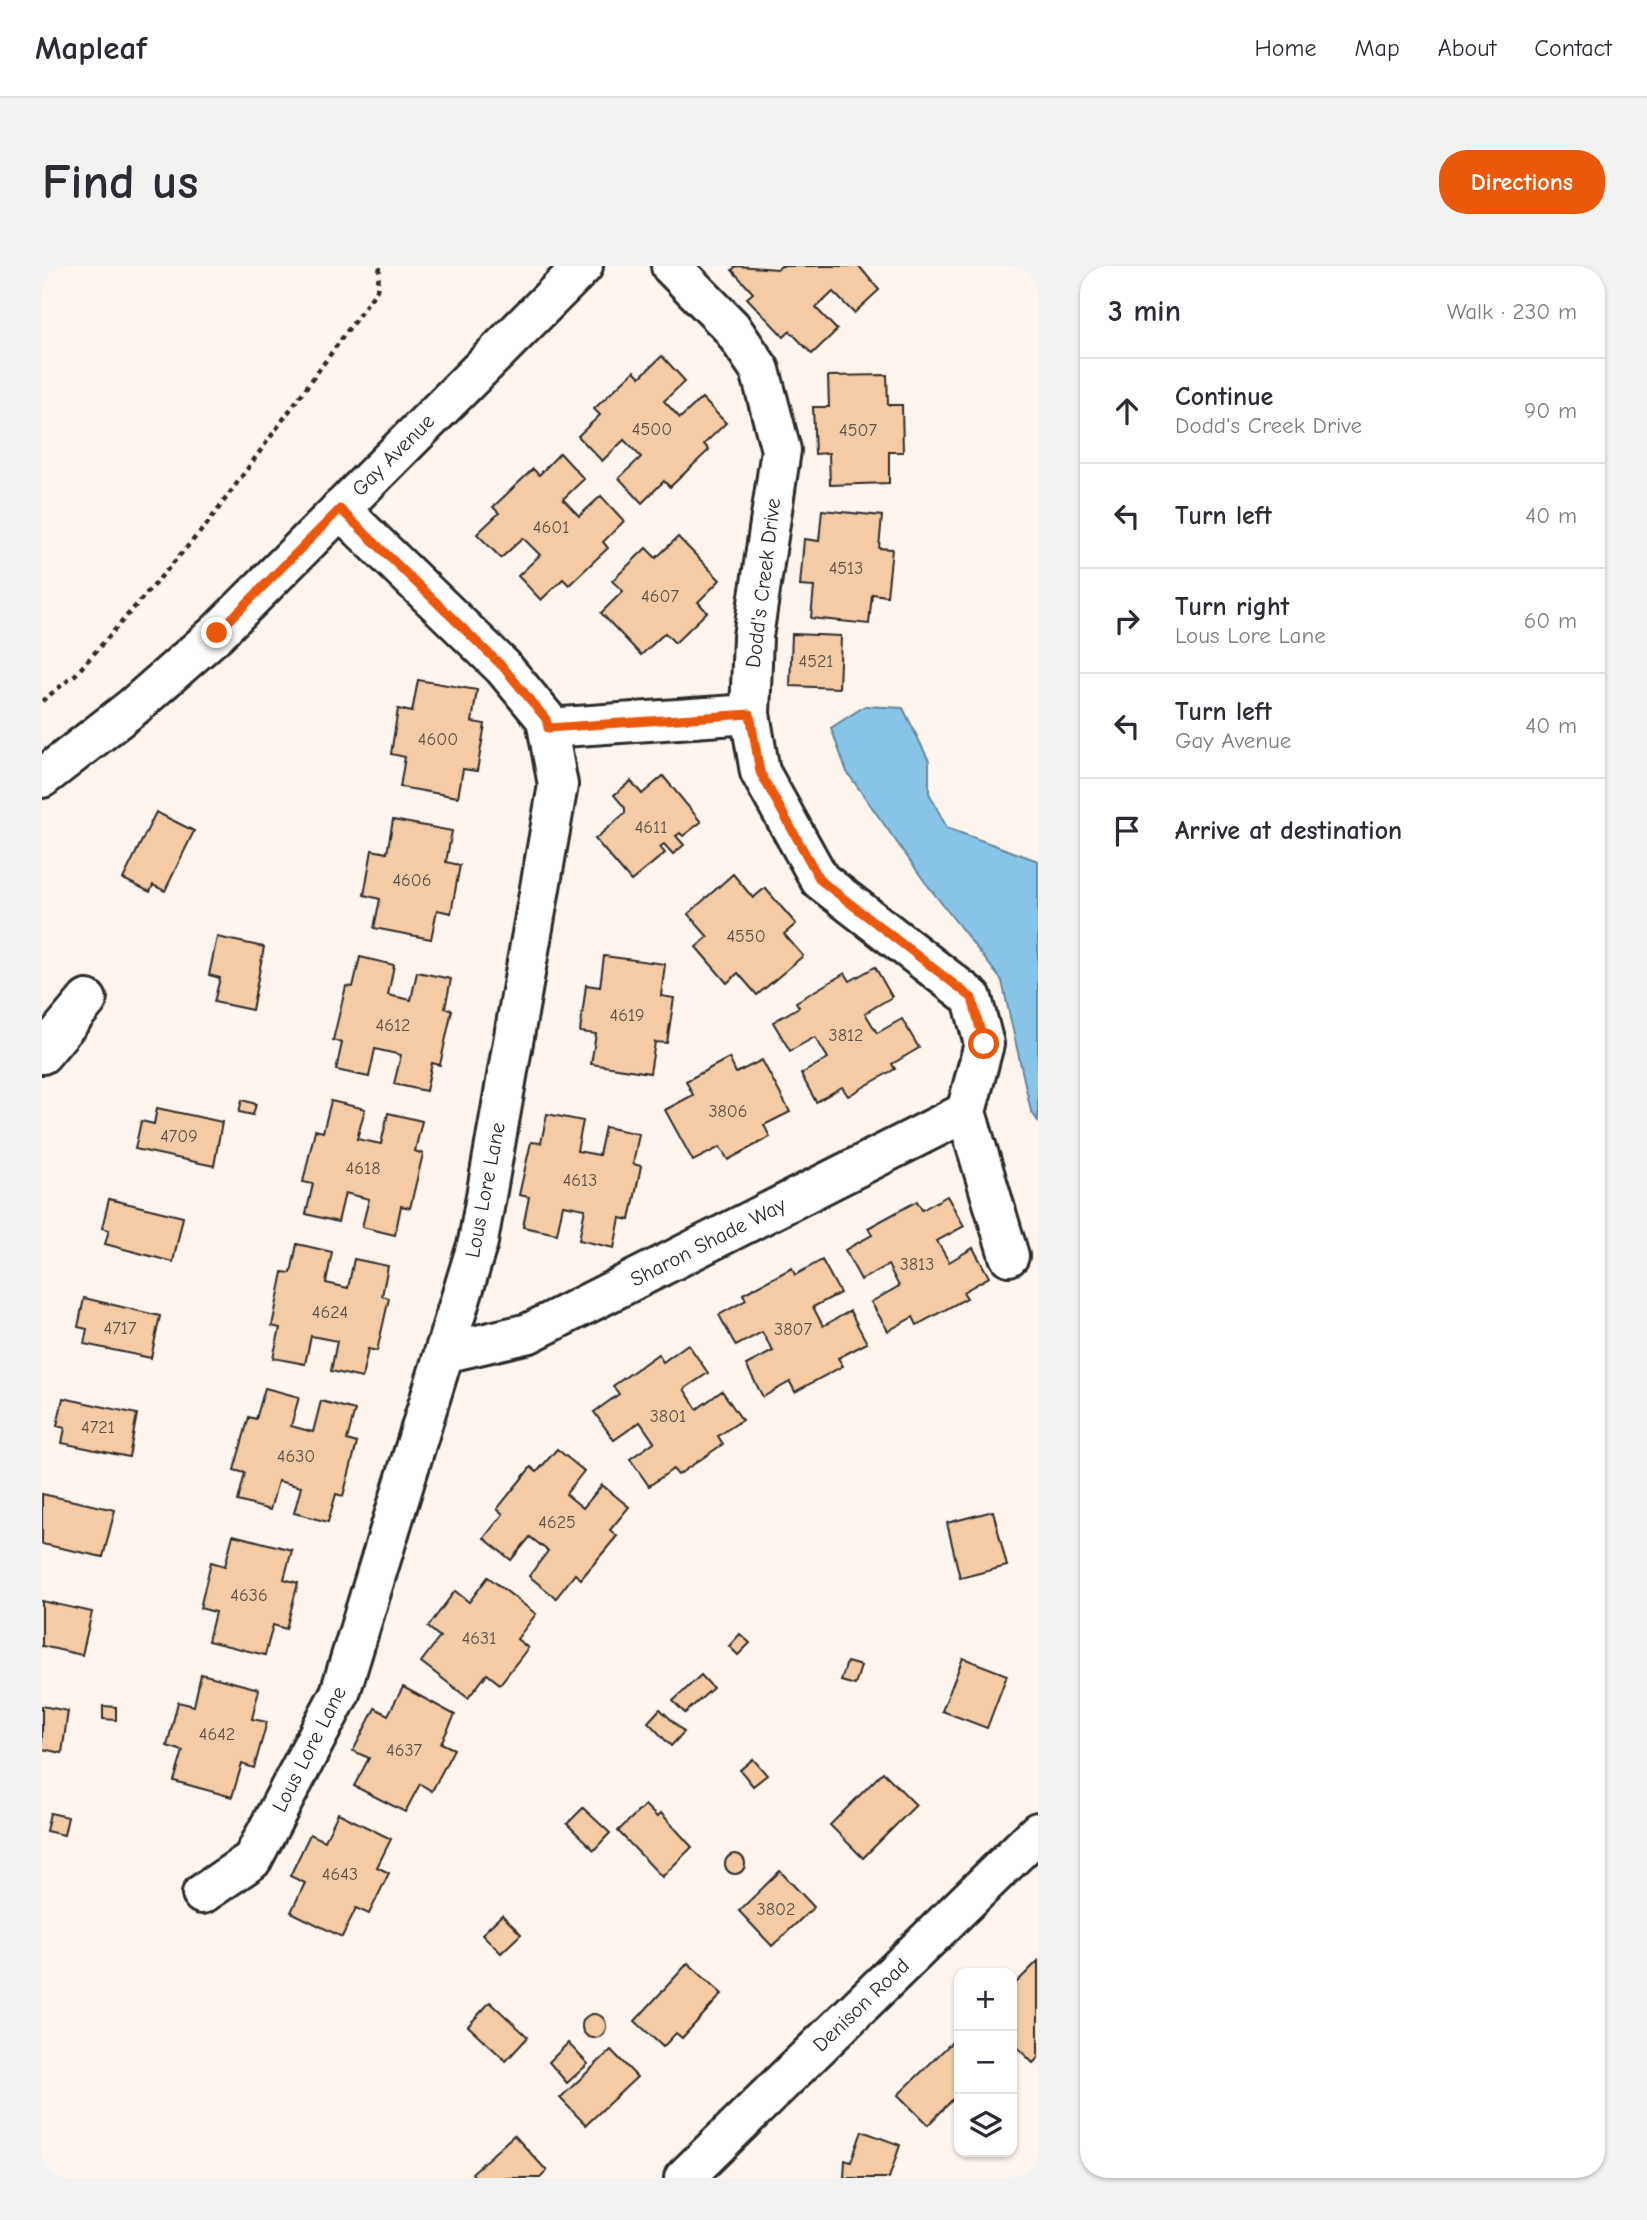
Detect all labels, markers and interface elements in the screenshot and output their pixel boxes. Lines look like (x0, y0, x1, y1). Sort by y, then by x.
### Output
text: Mapleaf (35, 29, 147, 67)
text: Home (1255, 34, 1316, 62)
text: Map (1354, 34, 1400, 62)
text: About (1438, 34, 1496, 62)
text: Contact (1534, 34, 1612, 62)
button: Directions (1439, 150, 1605, 214)
text: Find us (42, 154, 198, 210)
text: 3 min (1108, 294, 1181, 329)
text: Walk · 230 m (1447, 298, 1577, 325)
text: Continue (1175, 382, 1273, 412)
icon: ahead (1108, 392, 1146, 430)
text: 90 m (1524, 397, 1577, 424)
street label: Gay Avenue (347, 409, 439, 501)
text: Dodd's Creek Drive (1175, 412, 1362, 439)
house number: 4500 (632, 419, 672, 440)
house number: 4507 (839, 420, 877, 441)
street label: Dodd's Creek Drive (741, 497, 785, 669)
icon: left (1108, 497, 1146, 535)
text: Turn left (1175, 501, 1272, 531)
text: 40 m (1525, 502, 1577, 529)
house number: 4601 (533, 517, 569, 538)
house number: 4513 (829, 558, 863, 579)
house number: 4607 (641, 586, 679, 607)
text: Turn right (1175, 592, 1289, 622)
icon: right (1108, 602, 1146, 640)
text: 60 m (1524, 607, 1577, 634)
route end (201, 617, 232, 648)
text: Lous Lore Lane (1175, 622, 1326, 649)
house number: 4521 (798, 651, 834, 672)
text: Turn left (1175, 697, 1272, 727)
icon: left (1108, 707, 1146, 745)
text: 40 m (1525, 712, 1577, 739)
text: Gay Avenue (1175, 727, 1291, 754)
house number: 4600 (418, 729, 458, 750)
icon: arrive (1108, 812, 1146, 850)
text: Arrive at destination (1175, 816, 1402, 846)
house number: 4611 (635, 817, 667, 838)
house number: 4606 (392, 870, 432, 891)
house number: 4550 (726, 926, 766, 947)
house number: 4619 (609, 1005, 645, 1026)
house number: 4612 (375, 1015, 411, 1036)
house number: 3812 (829, 1025, 863, 1046)
route start (968, 1028, 999, 1059)
house number: 3806 (708, 1101, 748, 1122)
street label: Lous Lore Lane (460, 1120, 510, 1260)
house number: 4709 (160, 1126, 198, 1147)
house number: 4618 (346, 1158, 380, 1179)
house number: 4613 (563, 1170, 597, 1191)
street label: Sharon Shade Way (626, 1192, 790, 1291)
house number: 3813 (900, 1254, 934, 1275)
house number: 4624 (312, 1302, 348, 1323)
house number: 4717 (104, 1318, 137, 1339)
house number: 3807 (774, 1319, 812, 1340)
house number: 3801 (650, 1406, 686, 1427)
house number: 4721 (81, 1417, 115, 1438)
house number: 4630 (277, 1446, 315, 1467)
house number: 4625 (538, 1512, 576, 1533)
house number: 4636 (230, 1585, 268, 1606)
house number: 4631 (462, 1628, 496, 1649)
street label: Lous Lore Lane (267, 1682, 351, 1816)
house number: 4642 (199, 1724, 235, 1745)
house number: 4637 (386, 1740, 423, 1761)
house number: 4643 (322, 1864, 358, 1885)
house number: 3802 (757, 1899, 795, 1920)
street label: Denison Road (808, 1953, 914, 2057)
map controls (954, 1968, 1017, 2157)
button: + (954, 1968, 1017, 2031)
button: − (954, 2031, 1017, 2094)
button: layers (954, 2094, 1017, 2157)

